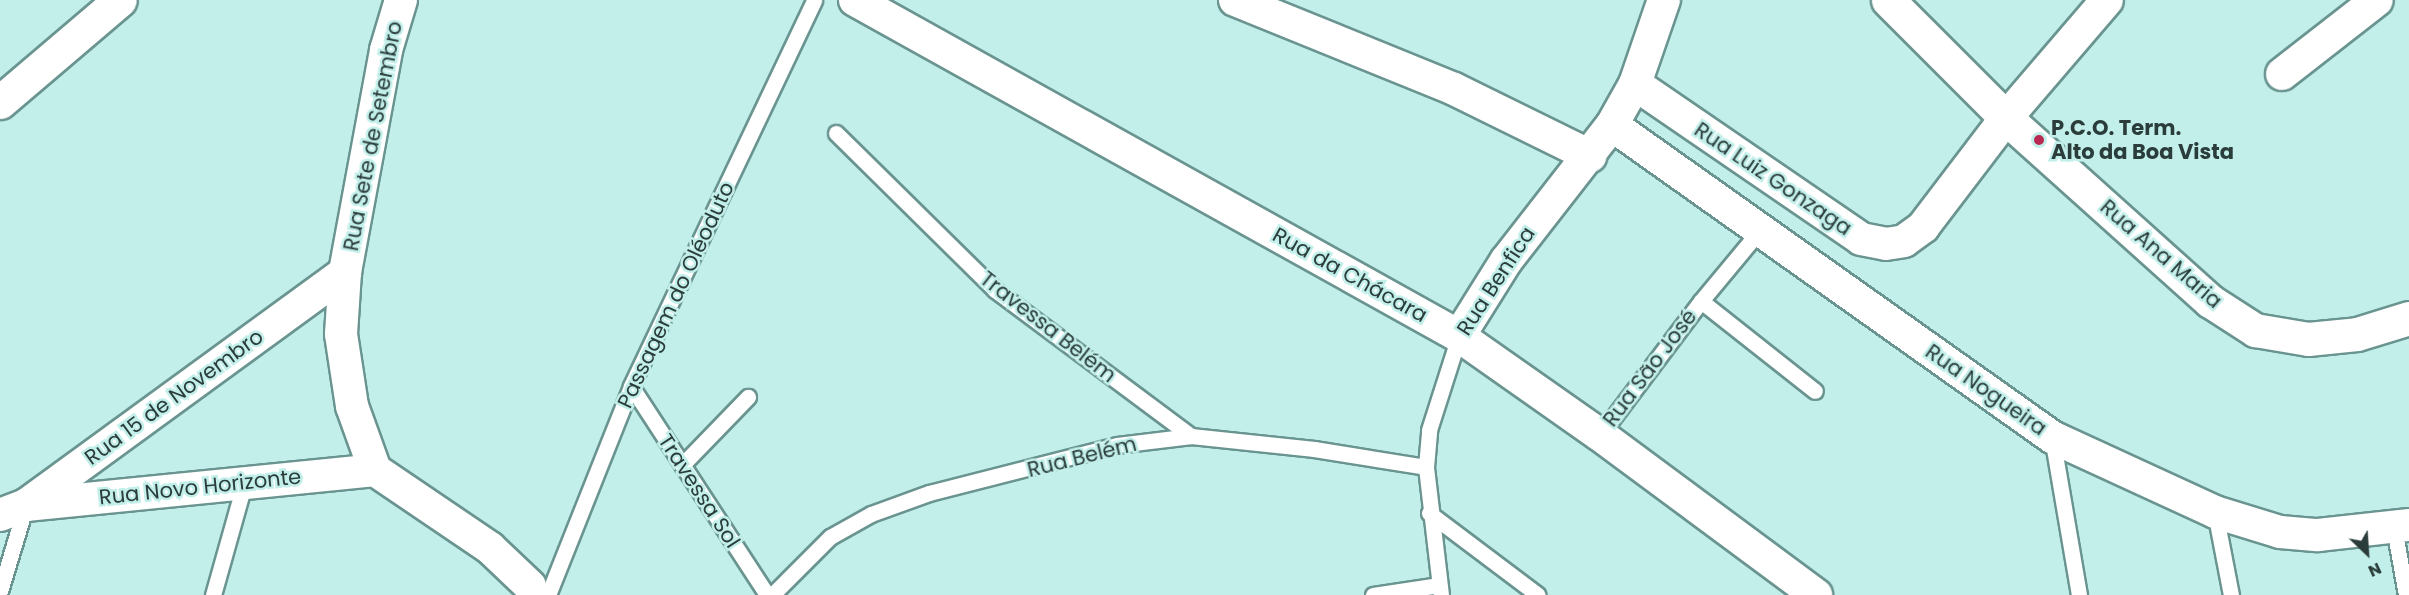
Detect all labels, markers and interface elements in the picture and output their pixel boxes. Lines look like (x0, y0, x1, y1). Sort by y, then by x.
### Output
street label: Rua Sete de Setembro (338, 19, 408, 253)
place label: P.C.O. Term. Alto da Boa Vista (2051, 115, 2234, 165)
street label: Rua Luiz Gonzaga (1690, 117, 1856, 241)
marker: P.C.O. Term. Alto da Boa Vista (2032, 133, 2046, 147)
street label: Passagem do Oléoduto (612, 178, 740, 412)
street label: Rua Ana Maria (2095, 194, 2227, 314)
street label: Rua da Chácara (1268, 222, 1432, 328)
street label: Rua Benfica (1452, 222, 1540, 340)
street label: Travessa Belém (975, 266, 1121, 388)
street label: Rua São José (1598, 304, 1702, 432)
street label: Rua 15 de Novembro (80, 324, 268, 470)
street label: Rua Nogueira (1921, 339, 2051, 441)
street label: Travessa Sol (653, 429, 745, 553)
street label: Rua Belém (1025, 431, 1139, 483)
street label: Rua Novo Horizonte (98, 464, 302, 510)
north arrow (2337, 523, 2397, 583)
text: N (2365, 557, 2385, 583)

